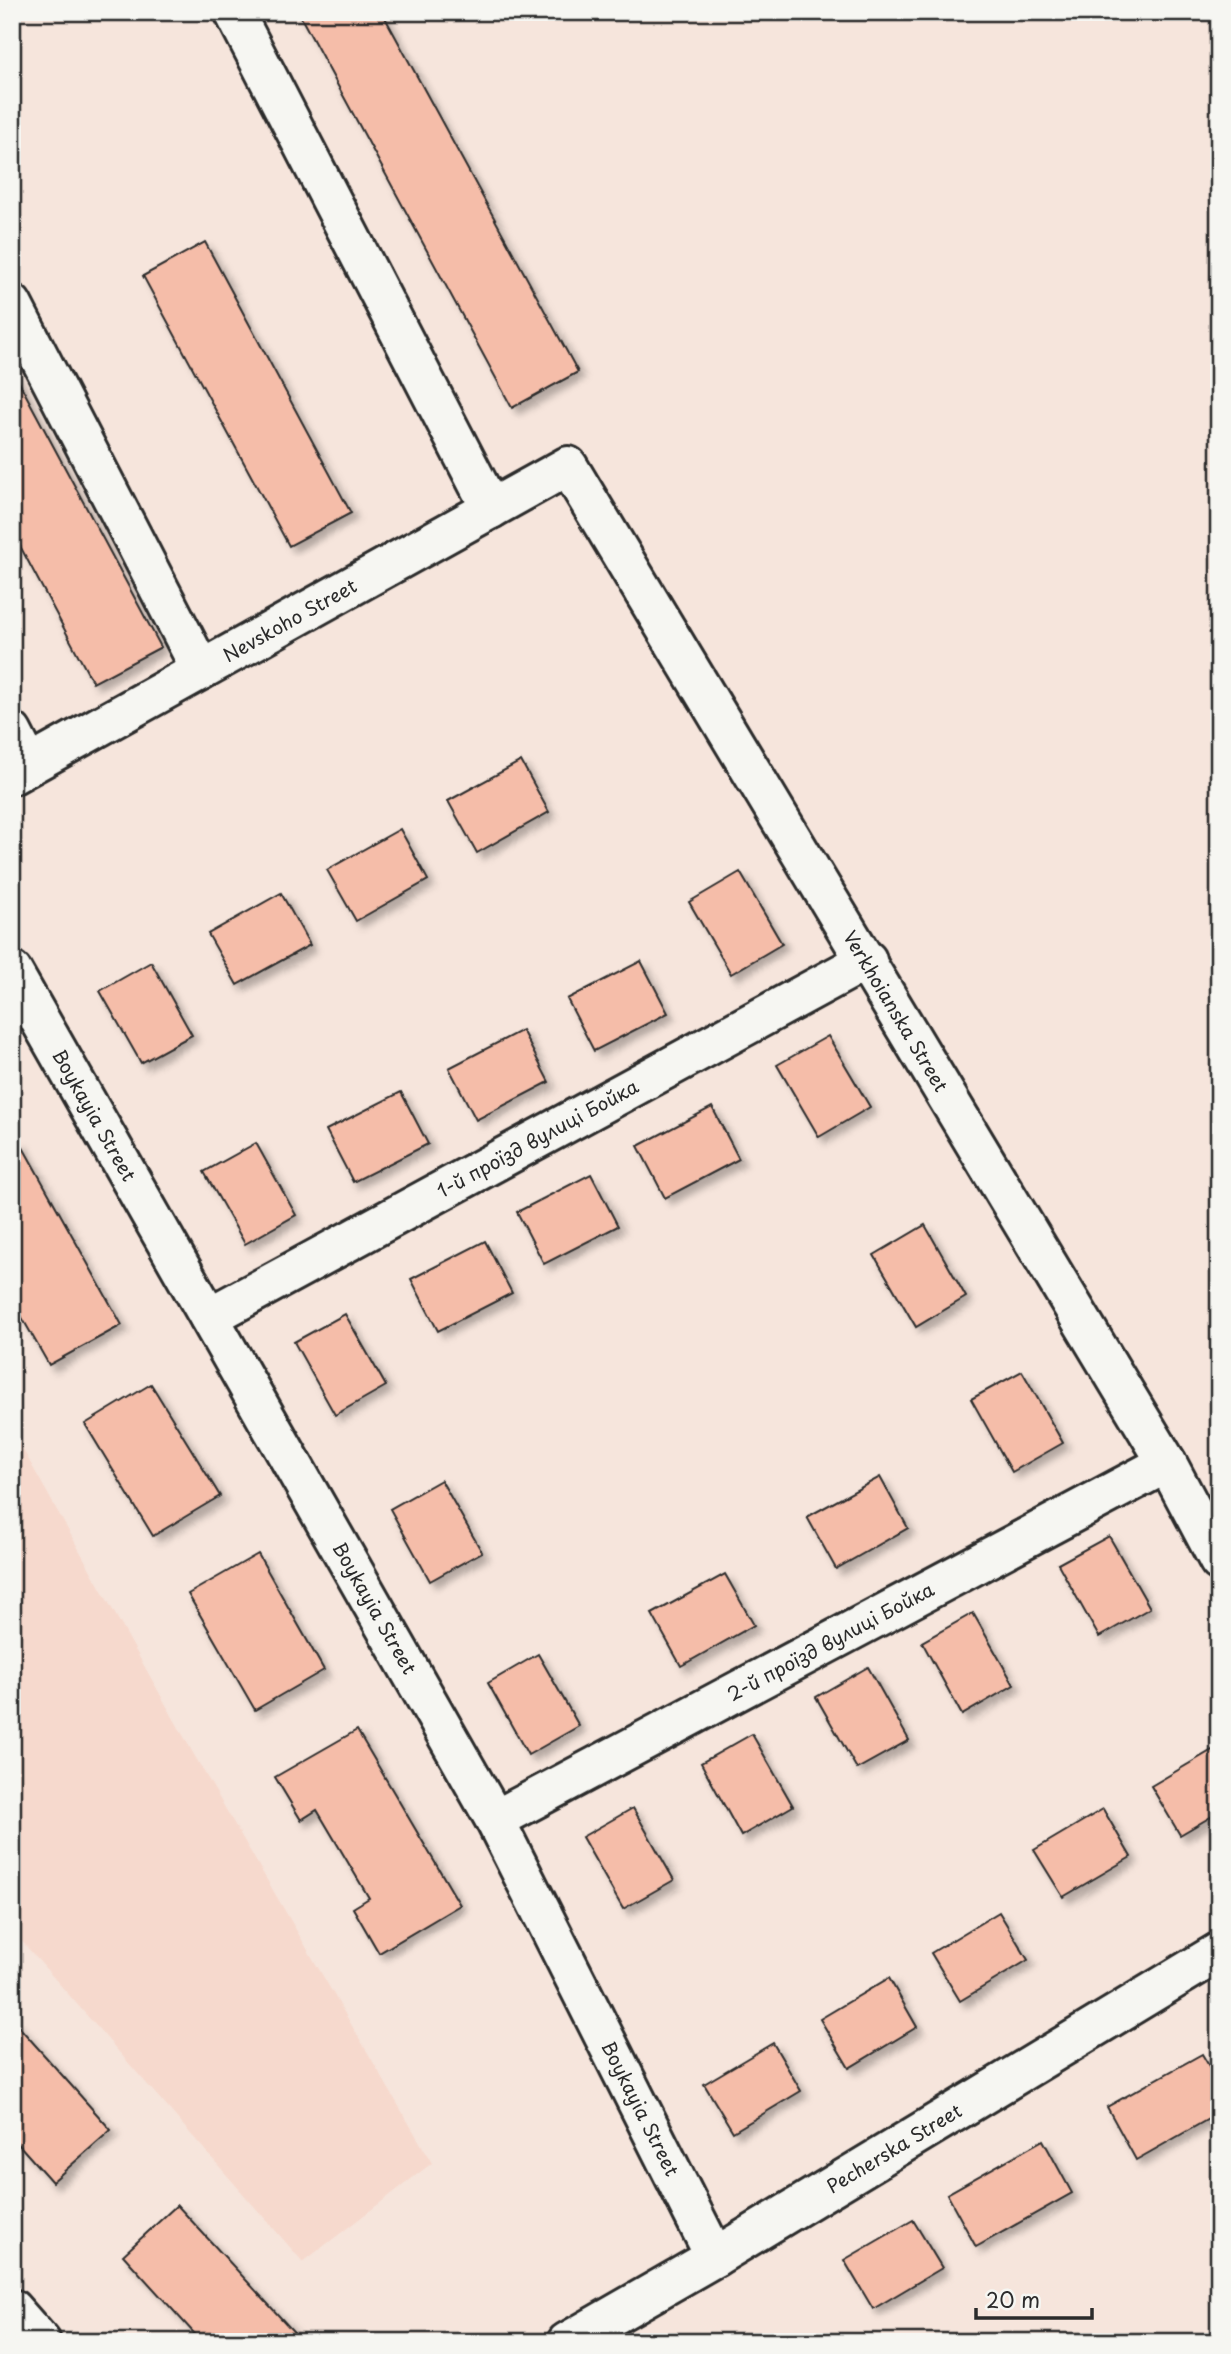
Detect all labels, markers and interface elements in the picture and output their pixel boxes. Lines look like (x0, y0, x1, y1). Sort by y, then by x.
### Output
street label: Nevskoho Street (217, 571, 362, 668)
street label: Verkhoianska Street (837, 925, 956, 1097)
street label: Boykayia Street (46, 1044, 144, 1186)
street label: 1-й проїзд вулиці Бойка (431, 1072, 643, 1204)
street label: Boykayia Street (327, 1536, 424, 1679)
street label: 2-й проїзд вулиці Бойка (722, 1574, 939, 1707)
street label: Boykayia Street (595, 2036, 687, 2181)
street label: Pecherska Street (821, 2096, 966, 2199)
scale bar (976, 2277, 1091, 2321)
text: 20 m (986, 2283, 1040, 2315)

